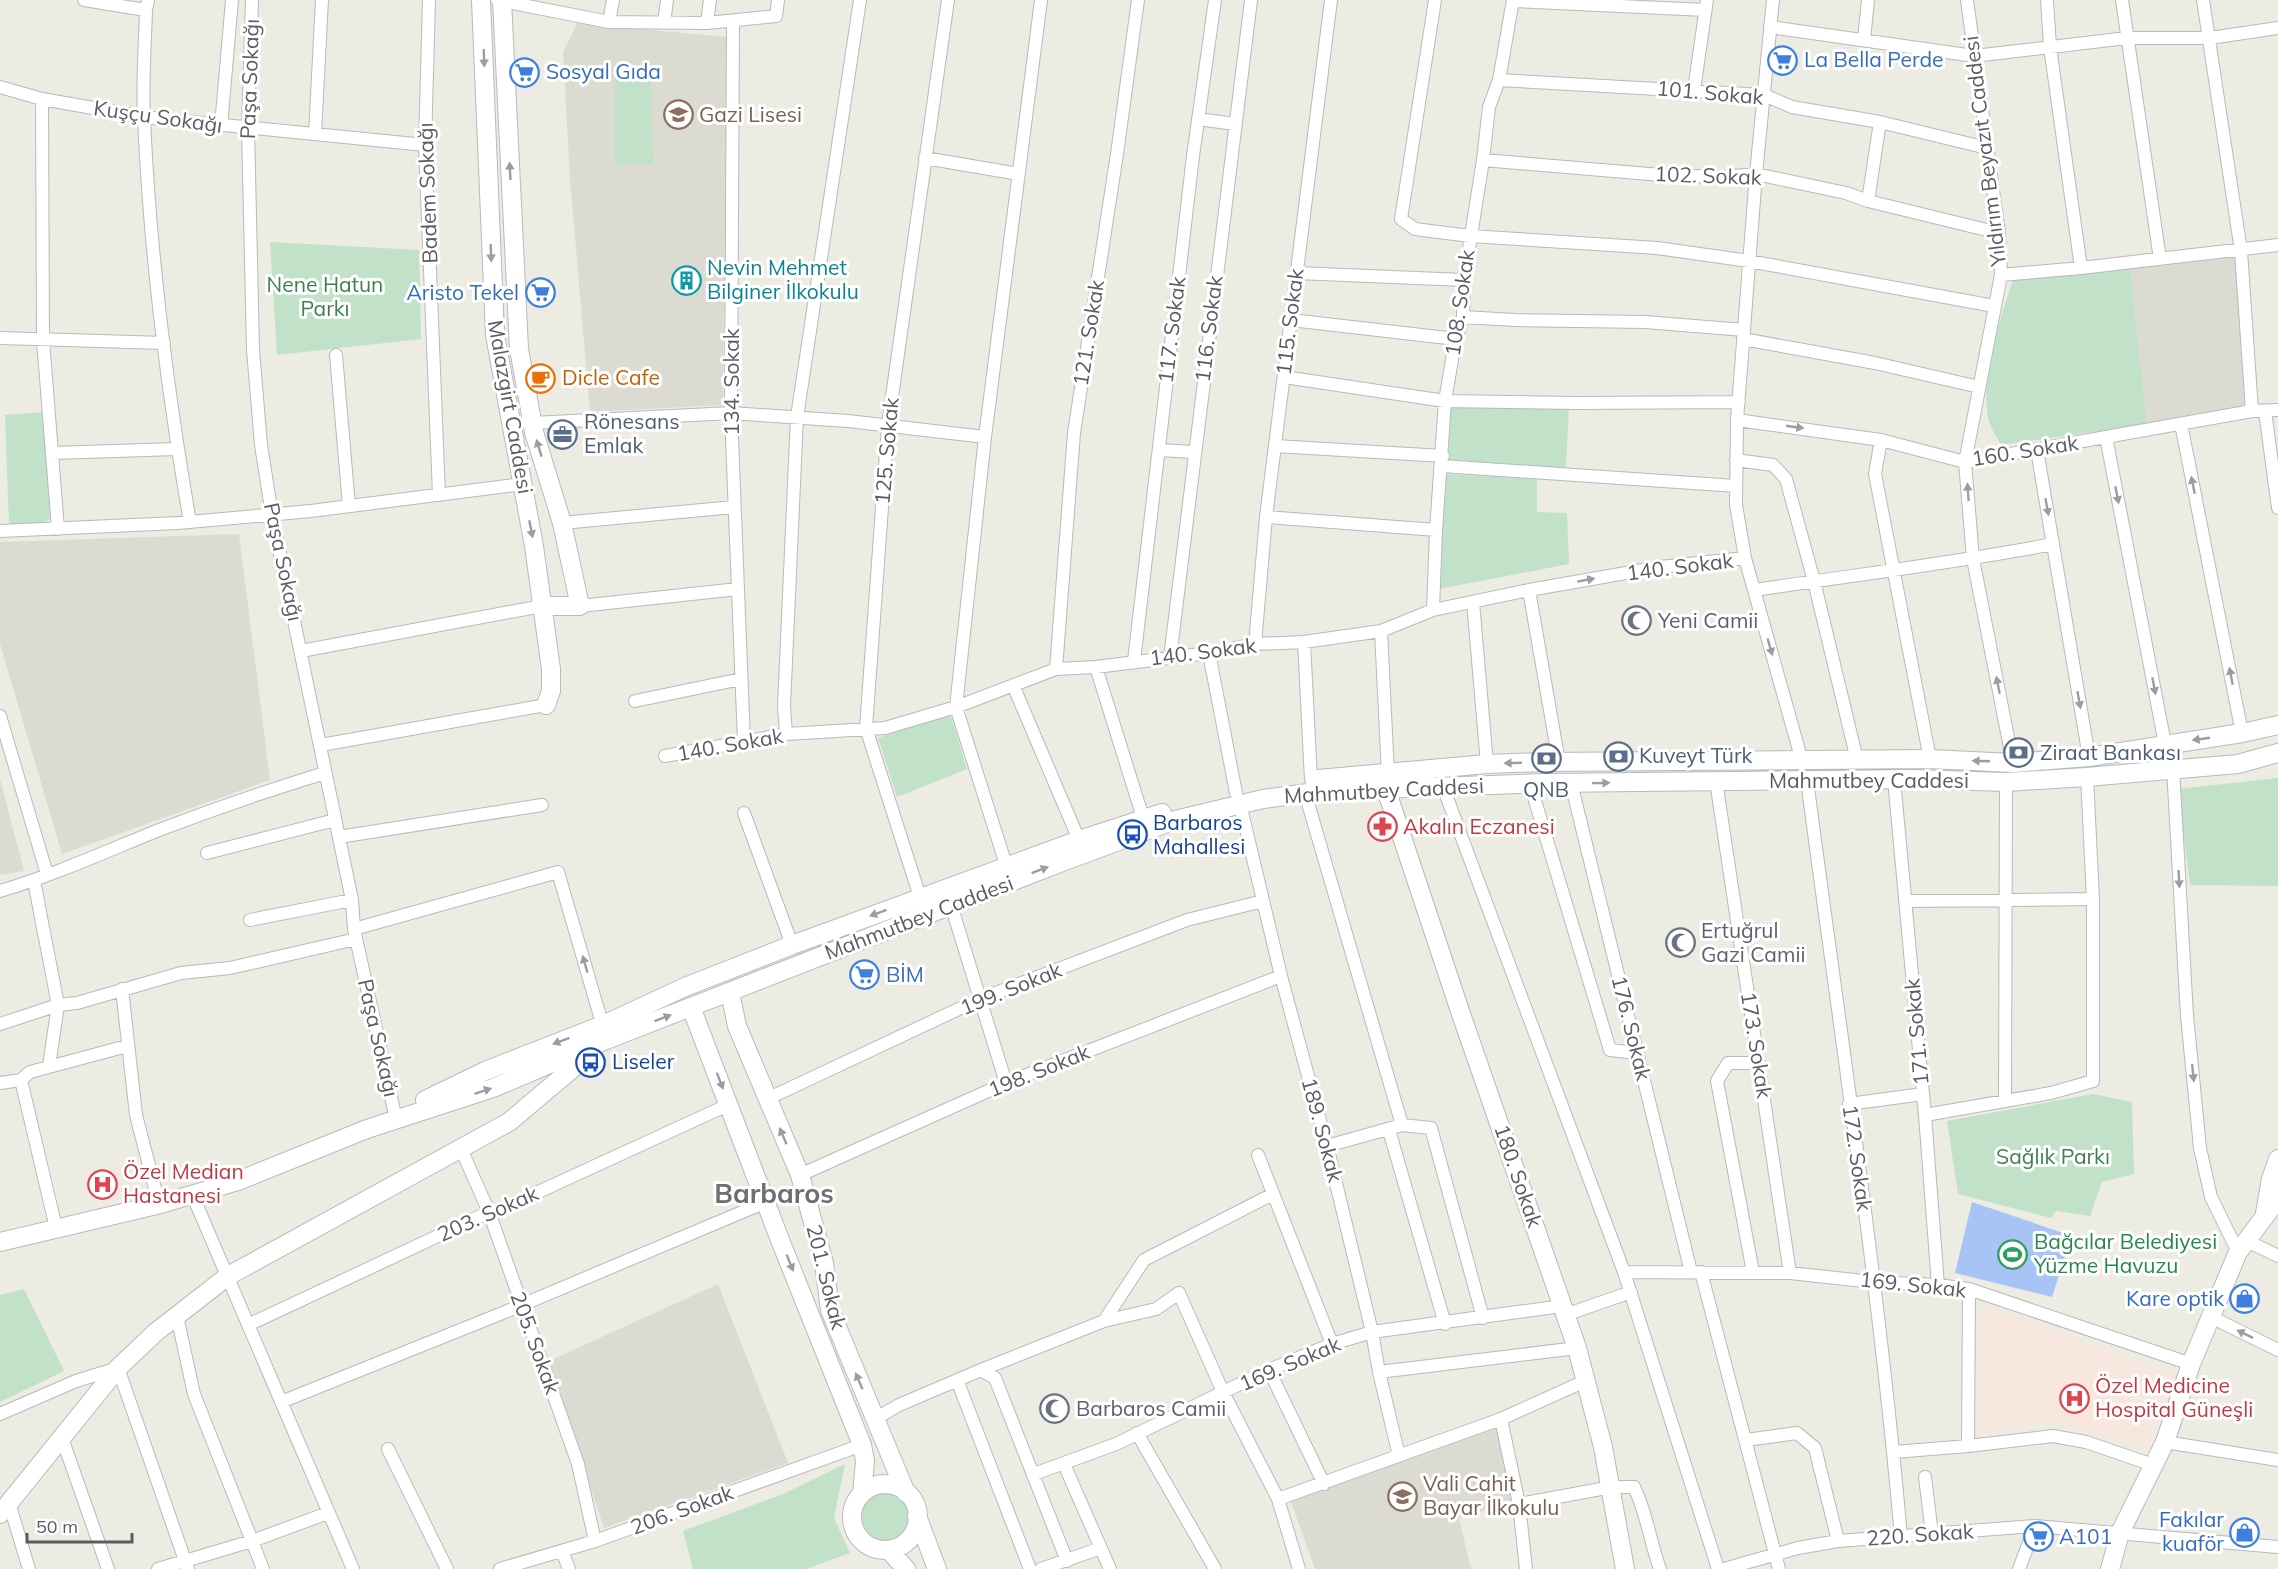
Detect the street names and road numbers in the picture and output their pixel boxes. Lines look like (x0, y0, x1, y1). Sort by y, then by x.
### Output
street label: Paşa Sokağı (234, 18, 264, 140)
street label: Yıldırım Beyazıt Caddesi (1957, 35, 2011, 269)
street label: 101. Sokak (1656, 74, 1765, 110)
street label: Kuşçu Sokağı (92, 94, 224, 138)
street label: Badem Sokağı (412, 122, 442, 264)
street label: 102. Sokak (1654, 160, 1762, 190)
street label: 108. Sokak (1439, 248, 1479, 358)
street label: 115. Sokak (1270, 267, 1308, 377)
street label: 116. Sokak (1189, 274, 1227, 384)
street label: 117. Sokak (1152, 275, 1190, 385)
street label: 121. Sokak (1067, 278, 1109, 388)
street label: Malazgirt Caddesi (483, 318, 539, 496)
street label: 134. Sokak (718, 328, 744, 436)
street label: 125. Sokak (868, 396, 904, 505)
street label: 160. Sokak (1970, 429, 2080, 471)
street label: Paşa Sokağı (259, 500, 309, 623)
street label: 140. Sokak (1625, 547, 1735, 585)
street label: 140. Sokak (1148, 632, 1258, 670)
street label: 140. Sokak (675, 722, 785, 766)
street label: Mahmutbey Caddesi (1769, 767, 1969, 793)
street label: Mahmutbey Caddesi (1283, 772, 1484, 808)
street label: Mahmutbey Caddesi (821, 869, 1017, 965)
street label: 199. Sokak (956, 956, 1065, 1020)
street label: 176. Sokak (1606, 973, 1658, 1083)
street label: Paşa Sokağı (353, 976, 405, 1099)
street label: 171. Sokak (1898, 977, 1934, 1087)
street label: 173. Sokak (1736, 990, 1778, 1100)
street label: 198. Sokak (984, 1038, 1093, 1102)
street label: 189. Sokak (1297, 1075, 1349, 1185)
street label: 172. Sokak (1838, 1103, 1878, 1213)
street label: 180. Sokak (1489, 1121, 1549, 1231)
street label: 203. Sokak (433, 1179, 542, 1247)
street label: 201. Sokak (801, 1222, 853, 1332)
street label: 169. Sokak (1858, 1265, 1968, 1303)
street label: 205. Sokak (505, 1288, 567, 1398)
street label: 169. Sokak (1235, 1330, 1344, 1396)
street label: 206. Sokak (627, 1478, 737, 1540)
street label: 220. Sokak (1866, 1517, 1975, 1551)

